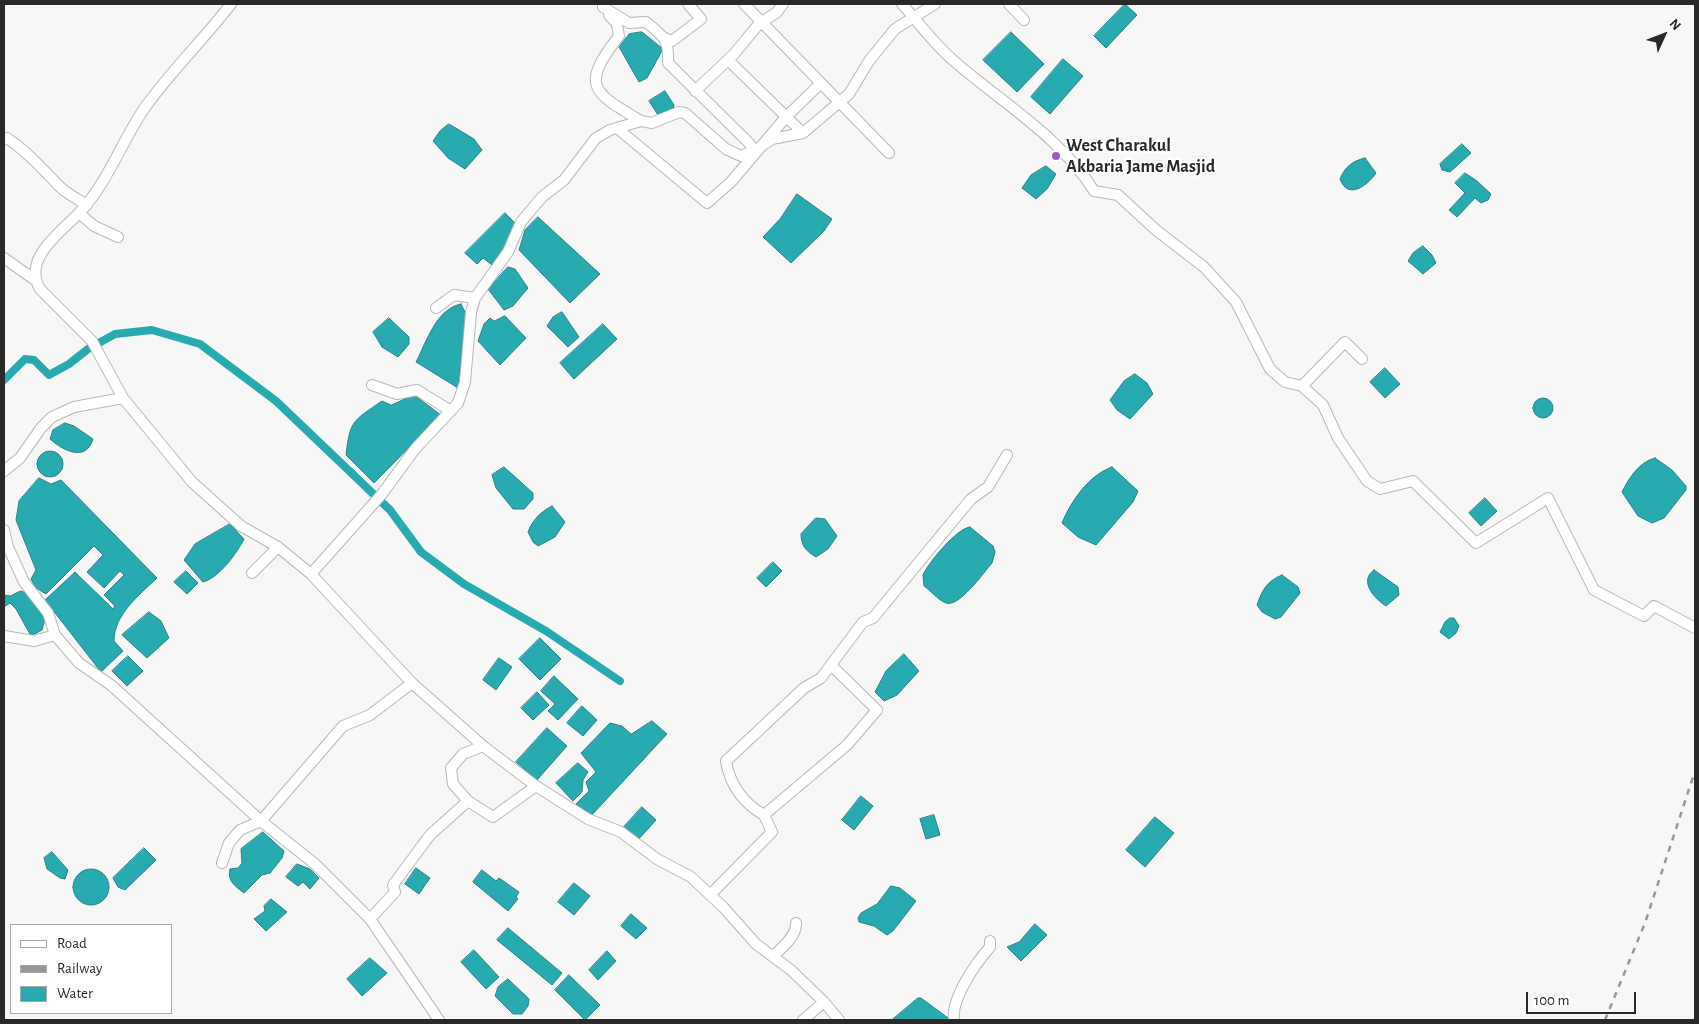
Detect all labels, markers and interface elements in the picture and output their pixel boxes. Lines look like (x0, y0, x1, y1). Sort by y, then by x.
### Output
north arrow (1639, 10, 1689, 60)
text: N (1667, 16, 1683, 33)
place label: West Charakul Akbaria Jame Masjid (1066, 135, 1215, 178)
marker: West Charakul Akbaria Jame Masjid (1050, 150, 1062, 162)
legend (10, 924, 172, 1014)
text: Road (57, 936, 87, 951)
text: Railway (57, 961, 102, 976)
scale bar (1529, 982, 1639, 1014)
text: Water (57, 986, 93, 1001)
text: 100 m (1534, 993, 1569, 1008)

